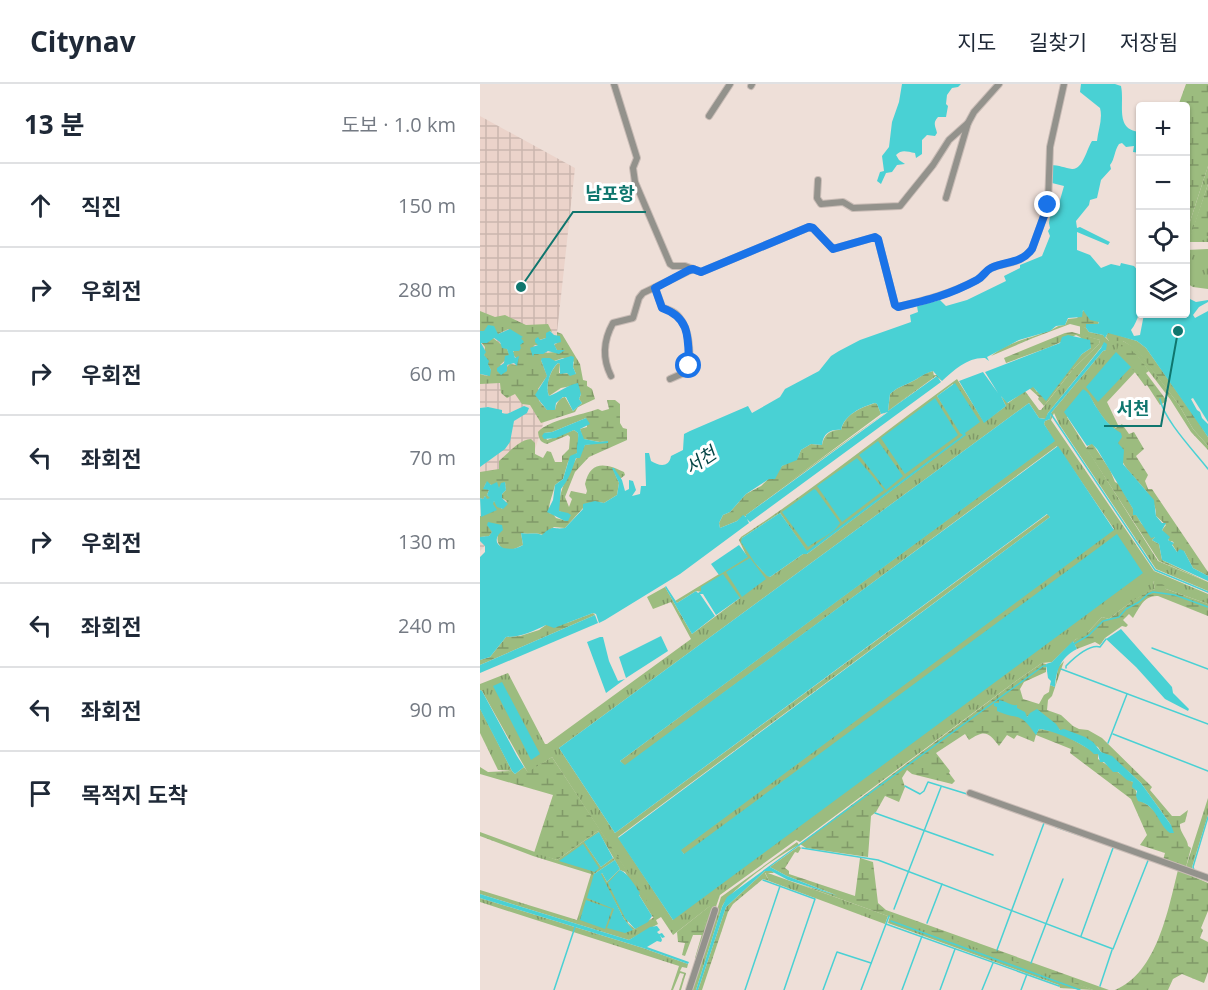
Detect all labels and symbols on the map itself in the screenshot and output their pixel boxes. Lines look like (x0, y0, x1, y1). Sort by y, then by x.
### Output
callout: 남포항 (573, 176, 646, 212)
text: 남포항 (585, 181, 635, 205)
route end (1034, 191, 1060, 217)
route start (675, 352, 701, 378)
callout: 서천 (1104, 390, 1161, 426)
text: 서천 (1116, 396, 1150, 420)
water label: 서천 (680, 439, 722, 479)

